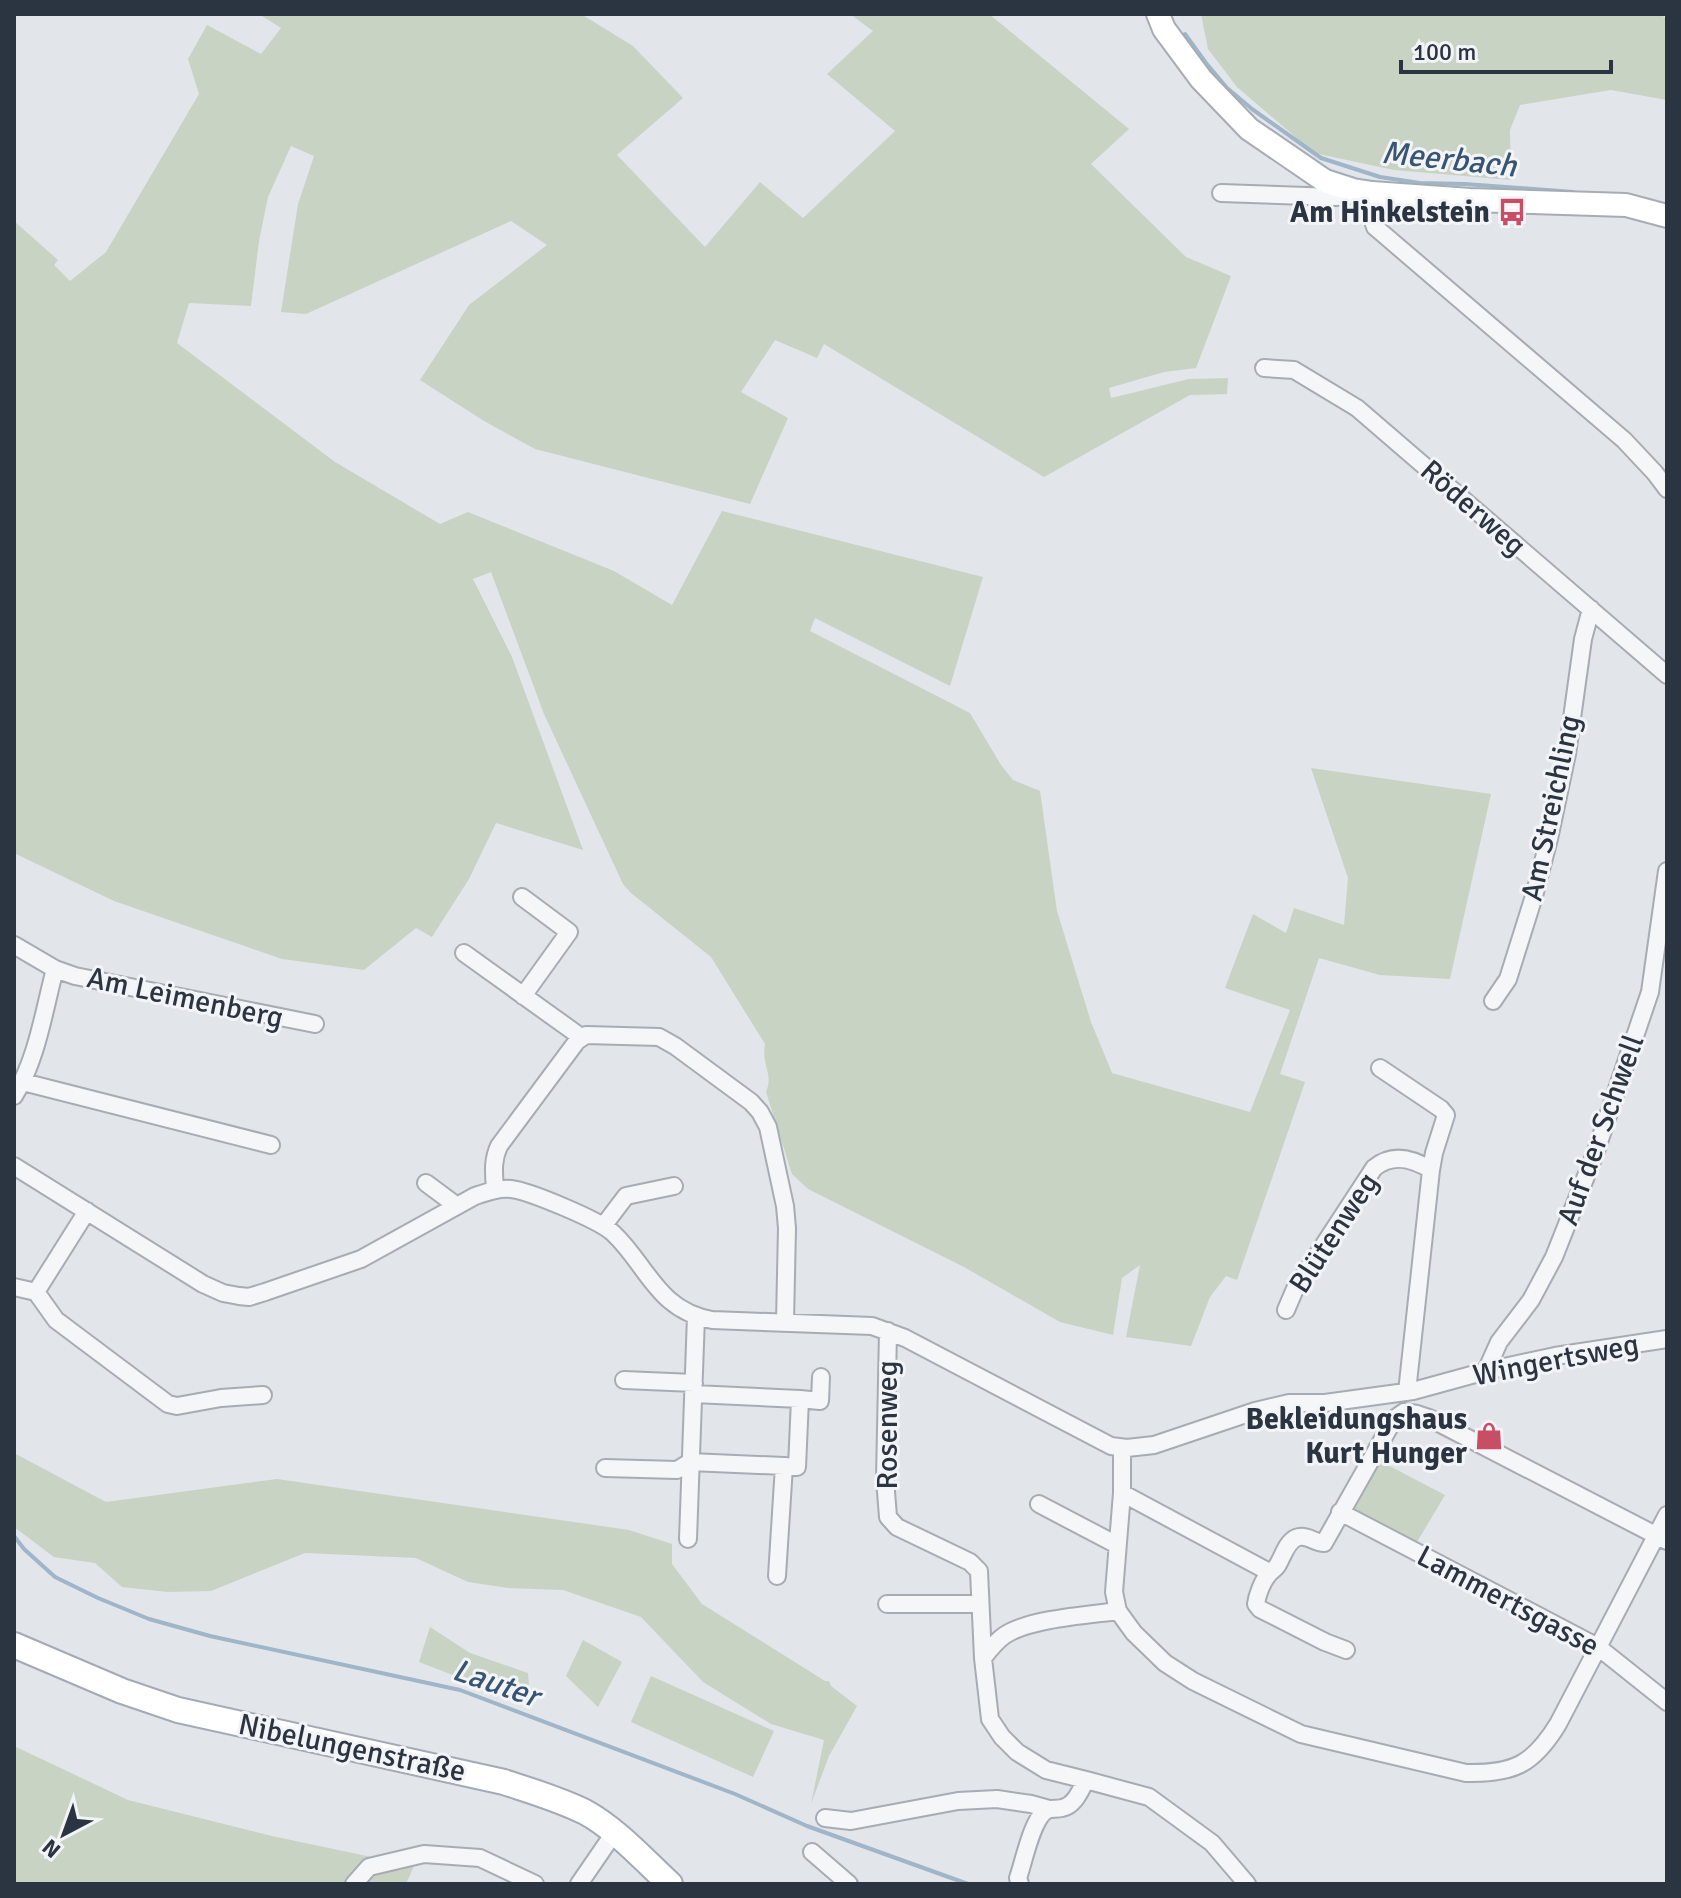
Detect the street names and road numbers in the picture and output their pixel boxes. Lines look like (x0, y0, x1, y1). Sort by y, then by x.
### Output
street label: Röderweg (1413, 452, 1533, 564)
street label: Am Streichling (1513, 712, 1589, 904)
street label: Am Leimenberg (84, 959, 286, 1037)
street label: Auf der Schwell (1549, 1030, 1653, 1230)
street label: Blütenweg (1281, 1166, 1387, 1300)
street label: Wingertsweg (1470, 1326, 1642, 1394)
street label: Rosenweg (869, 1360, 906, 1490)
street label: Lammertsgasse (1411, 1537, 1605, 1665)
street label: Nibelungenstraße (235, 1706, 469, 1790)

